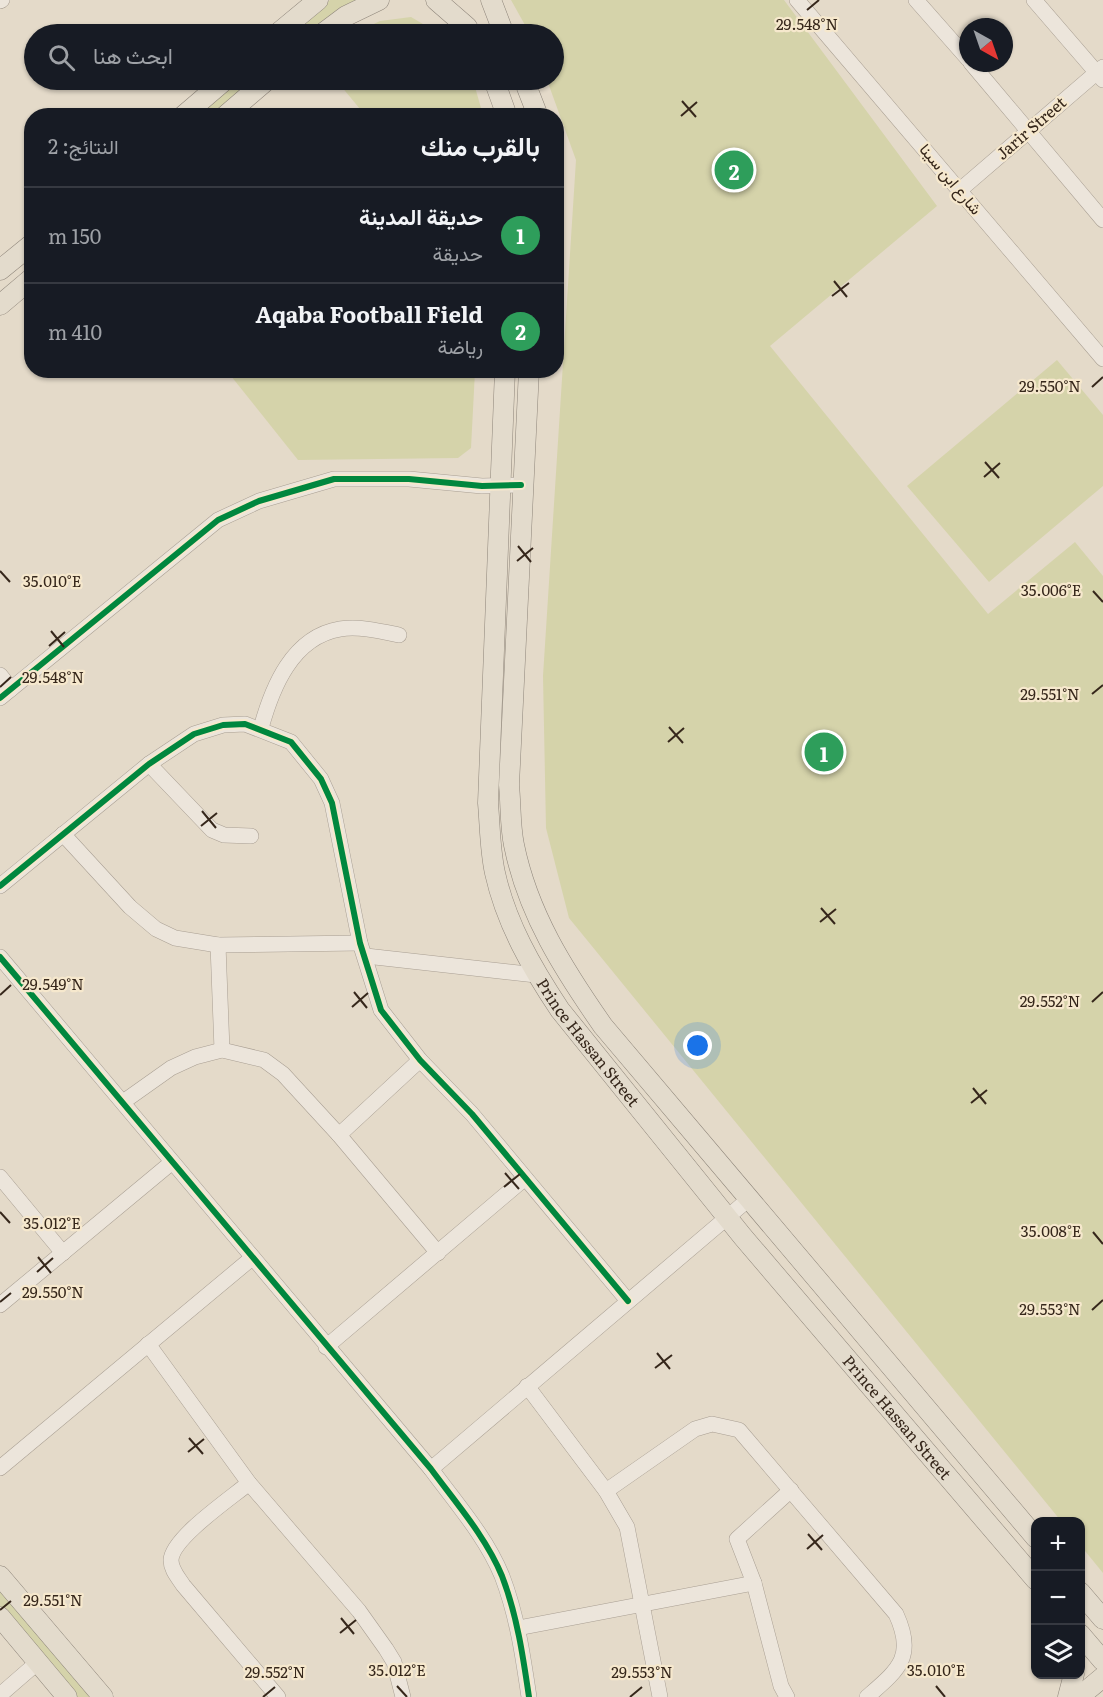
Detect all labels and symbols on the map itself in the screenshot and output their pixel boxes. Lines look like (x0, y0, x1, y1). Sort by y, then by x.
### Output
text: 29.548°N (776, 12, 838, 35)
north arrow (959, 18, 1013, 72)
street label: Jarir Street (990, 90, 1071, 165)
street label: شارع ابن سينا (914, 137, 989, 220)
pin: 2 (714, 148, 754, 192)
text: 29.550°N (1019, 374, 1081, 397)
text: 35.010°E (23, 569, 81, 592)
text: 35.006°E (1021, 578, 1081, 601)
text: 29.548°N (22, 665, 84, 688)
text: 29.551°N (1020, 682, 1080, 705)
pin: 1 (804, 730, 844, 774)
text: 29.549°N (22, 972, 84, 995)
street label: Prince Hassan Street (531, 973, 647, 1112)
text: 29.552°N (1020, 989, 1080, 1012)
your location (683, 1031, 712, 1060)
text: 35.012°E (23, 1211, 81, 1234)
text: 35.008°E (1021, 1219, 1081, 1242)
text: 29.550°N (22, 1280, 84, 1303)
text: 29.553°N (1019, 1297, 1081, 1320)
street label: Prince Hassan Street (838, 1349, 958, 1485)
text: 29.551°N (23, 1588, 83, 1611)
text: 35.012°E (368, 1658, 426, 1681)
text: 35.010°E (907, 1658, 965, 1681)
text: 29.552°N (245, 1660, 305, 1683)
text: 29.553°N (611, 1660, 673, 1683)

